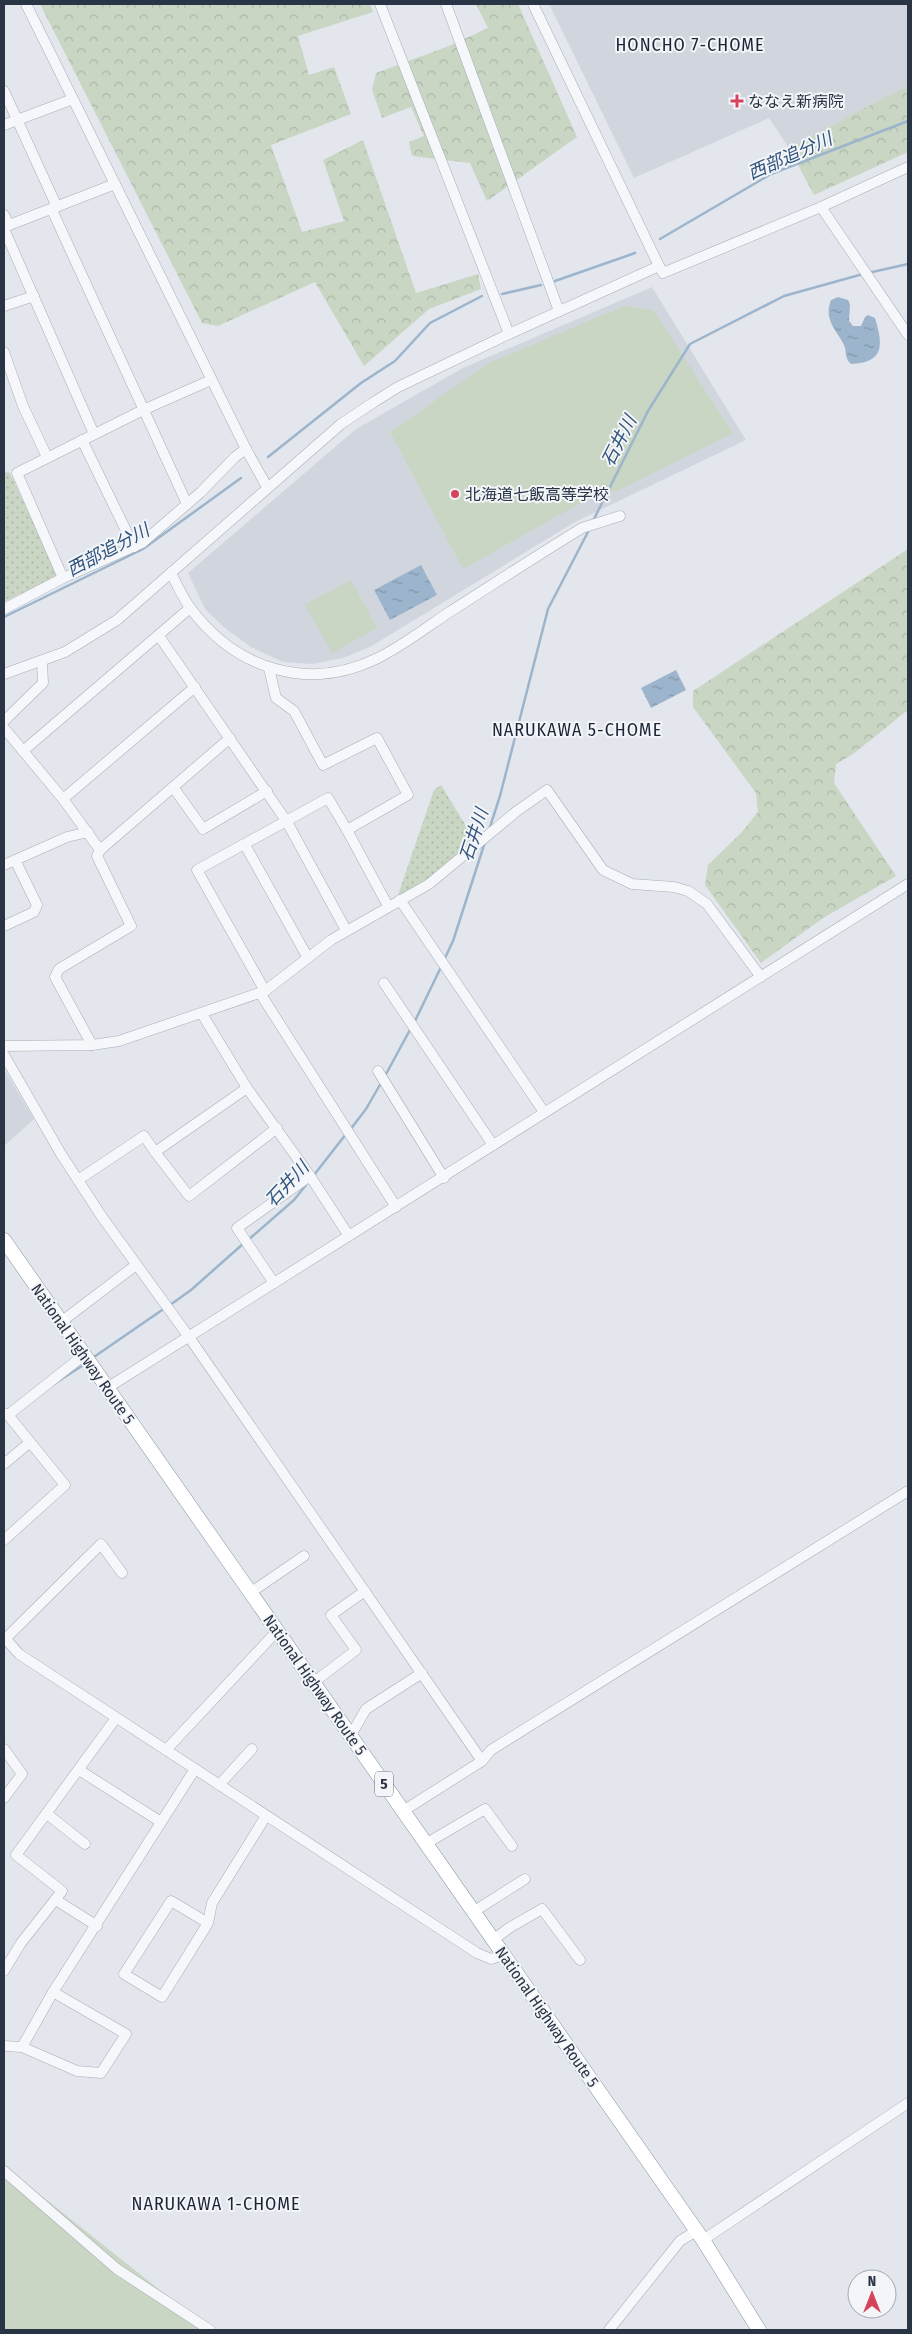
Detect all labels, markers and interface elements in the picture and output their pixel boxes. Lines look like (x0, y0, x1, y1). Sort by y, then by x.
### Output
district label: HONCHO 7-CHOME (615, 34, 765, 56)
place label: ななえ新病院 (748, 92, 844, 111)
marker: ななえ新病院 (730, 94, 744, 108)
water label: 西部追分川 (744, 127, 837, 184)
water label: 石井川 (597, 410, 642, 470)
place label: 北海道七飯高等学校 (465, 485, 609, 504)
marker: 北海道七飯高等学校 (449, 488, 461, 500)
water label: 西部追分川 (63, 518, 155, 581)
district label: NARUKAWA 5-CHOME (492, 719, 662, 741)
water label: 石井川 (455, 804, 493, 864)
water label: 石井川 (261, 1155, 315, 1211)
street label: National Highway Route 5 (27, 1280, 139, 1428)
street label: National Highway Route 5 (259, 1611, 371, 1759)
road number: 5 (375, 1772, 393, 1796)
street label: National Highway Route 5 (491, 1943, 603, 2091)
district label: NARUKAWA 1-CHOME (132, 2193, 300, 2215)
north arrow (847, 2269, 897, 2319)
text: N (868, 2273, 876, 2290)

